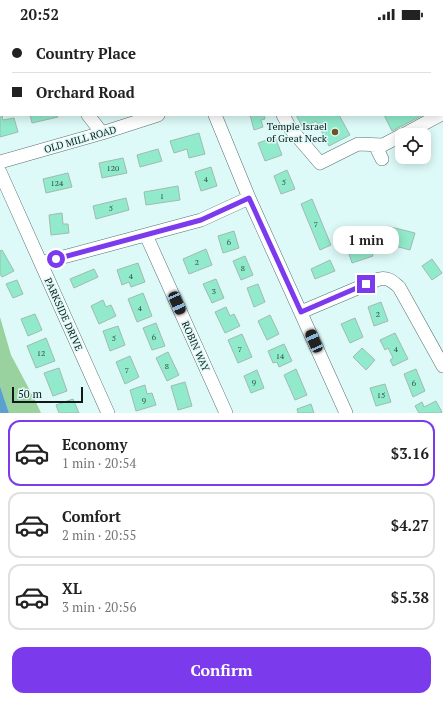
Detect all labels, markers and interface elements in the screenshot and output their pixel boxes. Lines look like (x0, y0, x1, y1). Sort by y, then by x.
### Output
text: 20:52 (20, 4, 59, 24)
text: Country Place (36, 43, 136, 63)
text: Orchard Road (36, 82, 135, 102)
place label: Temple Israel of Great Neck (267, 120, 328, 145)
street label: OLD MILL ROAD (42, 123, 118, 156)
marker: Temple Israel of Great Neck (330, 127, 340, 137)
map controls (395, 128, 431, 164)
button: locate (395, 128, 431, 164)
house number: 120 (107, 163, 119, 173)
house number: 4 (204, 174, 209, 184)
house number: 5 (282, 177, 286, 187)
house number: 124 (51, 178, 64, 188)
house number: 1 (160, 191, 164, 201)
house number: 5 (109, 203, 113, 213)
house number: 7 (314, 219, 318, 229)
callout: 1 min (333, 226, 399, 254)
text: 1 min (348, 231, 384, 249)
house number: 6 (227, 237, 232, 247)
route start (47, 250, 65, 268)
house number: 2 (195, 257, 199, 267)
house number: 8 (241, 263, 245, 273)
house number: 4 (129, 271, 134, 281)
route end (357, 275, 375, 293)
street label: PARKSIDE DRIVE (42, 276, 86, 353)
house number: 3 (212, 286, 216, 296)
car (167, 290, 187, 316)
house number: 4 (138, 303, 143, 313)
house number: 2 (376, 309, 380, 319)
street label: ROBIN WAY (179, 319, 213, 374)
car (304, 328, 324, 354)
house number: 6 (152, 332, 157, 342)
house number: 5 (112, 333, 116, 343)
house number: 7 (238, 344, 242, 354)
house number: 4 (394, 344, 399, 354)
house number: 12 (37, 348, 45, 358)
house number: 14 (276, 351, 285, 361)
house number: 8 (165, 361, 169, 371)
house number: 7 (125, 365, 129, 375)
house number: 9 (252, 377, 256, 387)
house number: 6 (412, 378, 417, 388)
scale bar (12, 385, 83, 404)
text: 50 m (18, 387, 42, 401)
house number: 15 (377, 390, 385, 400)
house number: 9 (142, 395, 146, 405)
text: Economy (62, 434, 127, 454)
icon: car (14, 435, 50, 471)
text: $3.16 (391, 443, 429, 463)
text: 1 min · 20:54 (62, 454, 136, 472)
text: Comfort (62, 506, 121, 526)
icon: car (14, 507, 50, 543)
text: $4.27 (391, 515, 429, 535)
text: 2 min · 20:55 (62, 526, 136, 544)
text: XL (62, 578, 82, 598)
icon: car (14, 579, 50, 615)
text: $5.38 (391, 587, 429, 607)
text: 3 min · 20:56 (62, 598, 136, 616)
button: Confirm (12, 647, 431, 693)

